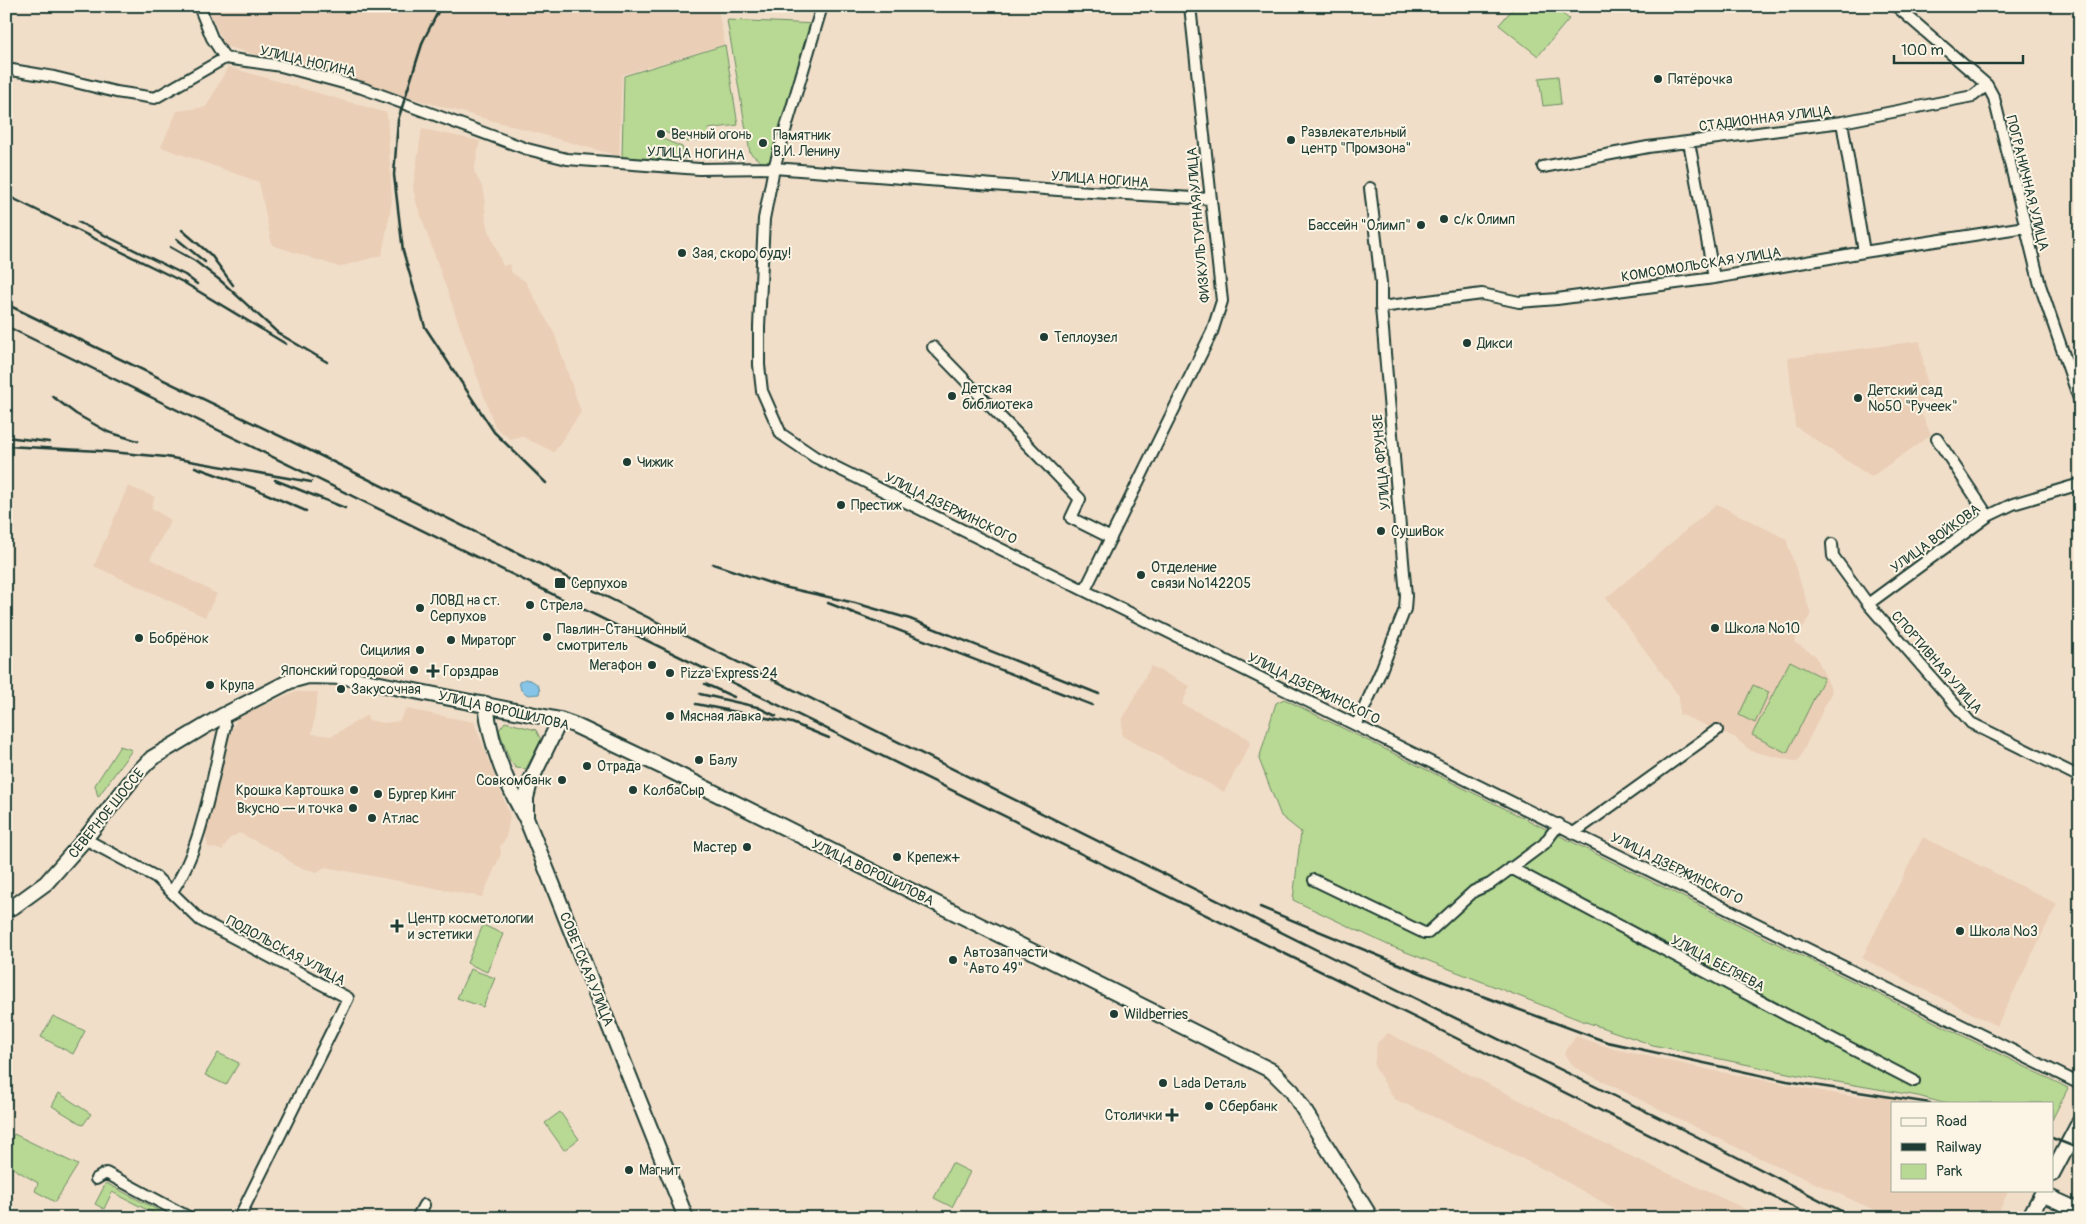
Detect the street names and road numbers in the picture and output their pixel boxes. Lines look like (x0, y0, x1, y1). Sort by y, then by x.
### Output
street label: УЛИЦА НОГИНА (258, 42, 358, 81)
street label: СТАДИОННАЯ УЛИЦА (1698, 102, 1832, 135)
street label: ПОГРАНИЧНАЯ УЛИЦА (2002, 114, 2053, 253)
street label: УЛИЦА НОГИНА (647, 143, 745, 164)
street label: ФИЗКУЛЬТУРНАЯ УЛИЦА (1183, 147, 1214, 303)
street label: УЛИЦА НОГИНА (1050, 168, 1149, 191)
street label: КОМСОМОЛЬСКАЯ УЛИЦА (1620, 243, 1782, 286)
street label: УЛИЦА ФРУНЗЕ (1369, 413, 1394, 511)
street label: УЛИЦА ДЗЕРЖИНСКОГО (882, 469, 1020, 548)
street label: УЛИЦА ВОЙКОВА (1887, 500, 1983, 577)
street label: СПОРТИВНАЯ УЛИЦА (1887, 608, 1986, 717)
street label: УЛИЦА ДЗЕРЖИНСКОГО (1245, 649, 1383, 728)
street label: УЛИЦА ВОРОШИЛОВА (437, 687, 571, 734)
street label: СЕВЕРНОЕ ШОССЕ (65, 765, 148, 862)
street label: УЛИЦА ДЗЕРЖИНСКОГО (1608, 829, 1746, 908)
street label: УЛИЦА ВОРОШИЛОВА (809, 835, 937, 909)
street label: СОВЕТСКАЯ УЛИЦА (556, 910, 617, 1029)
street label: ПОДОЛЬСКАЯ УЛИЦА (223, 912, 348, 989)
street label: УЛИЦА БЕЛЯЕВА (1668, 932, 1768, 995)

